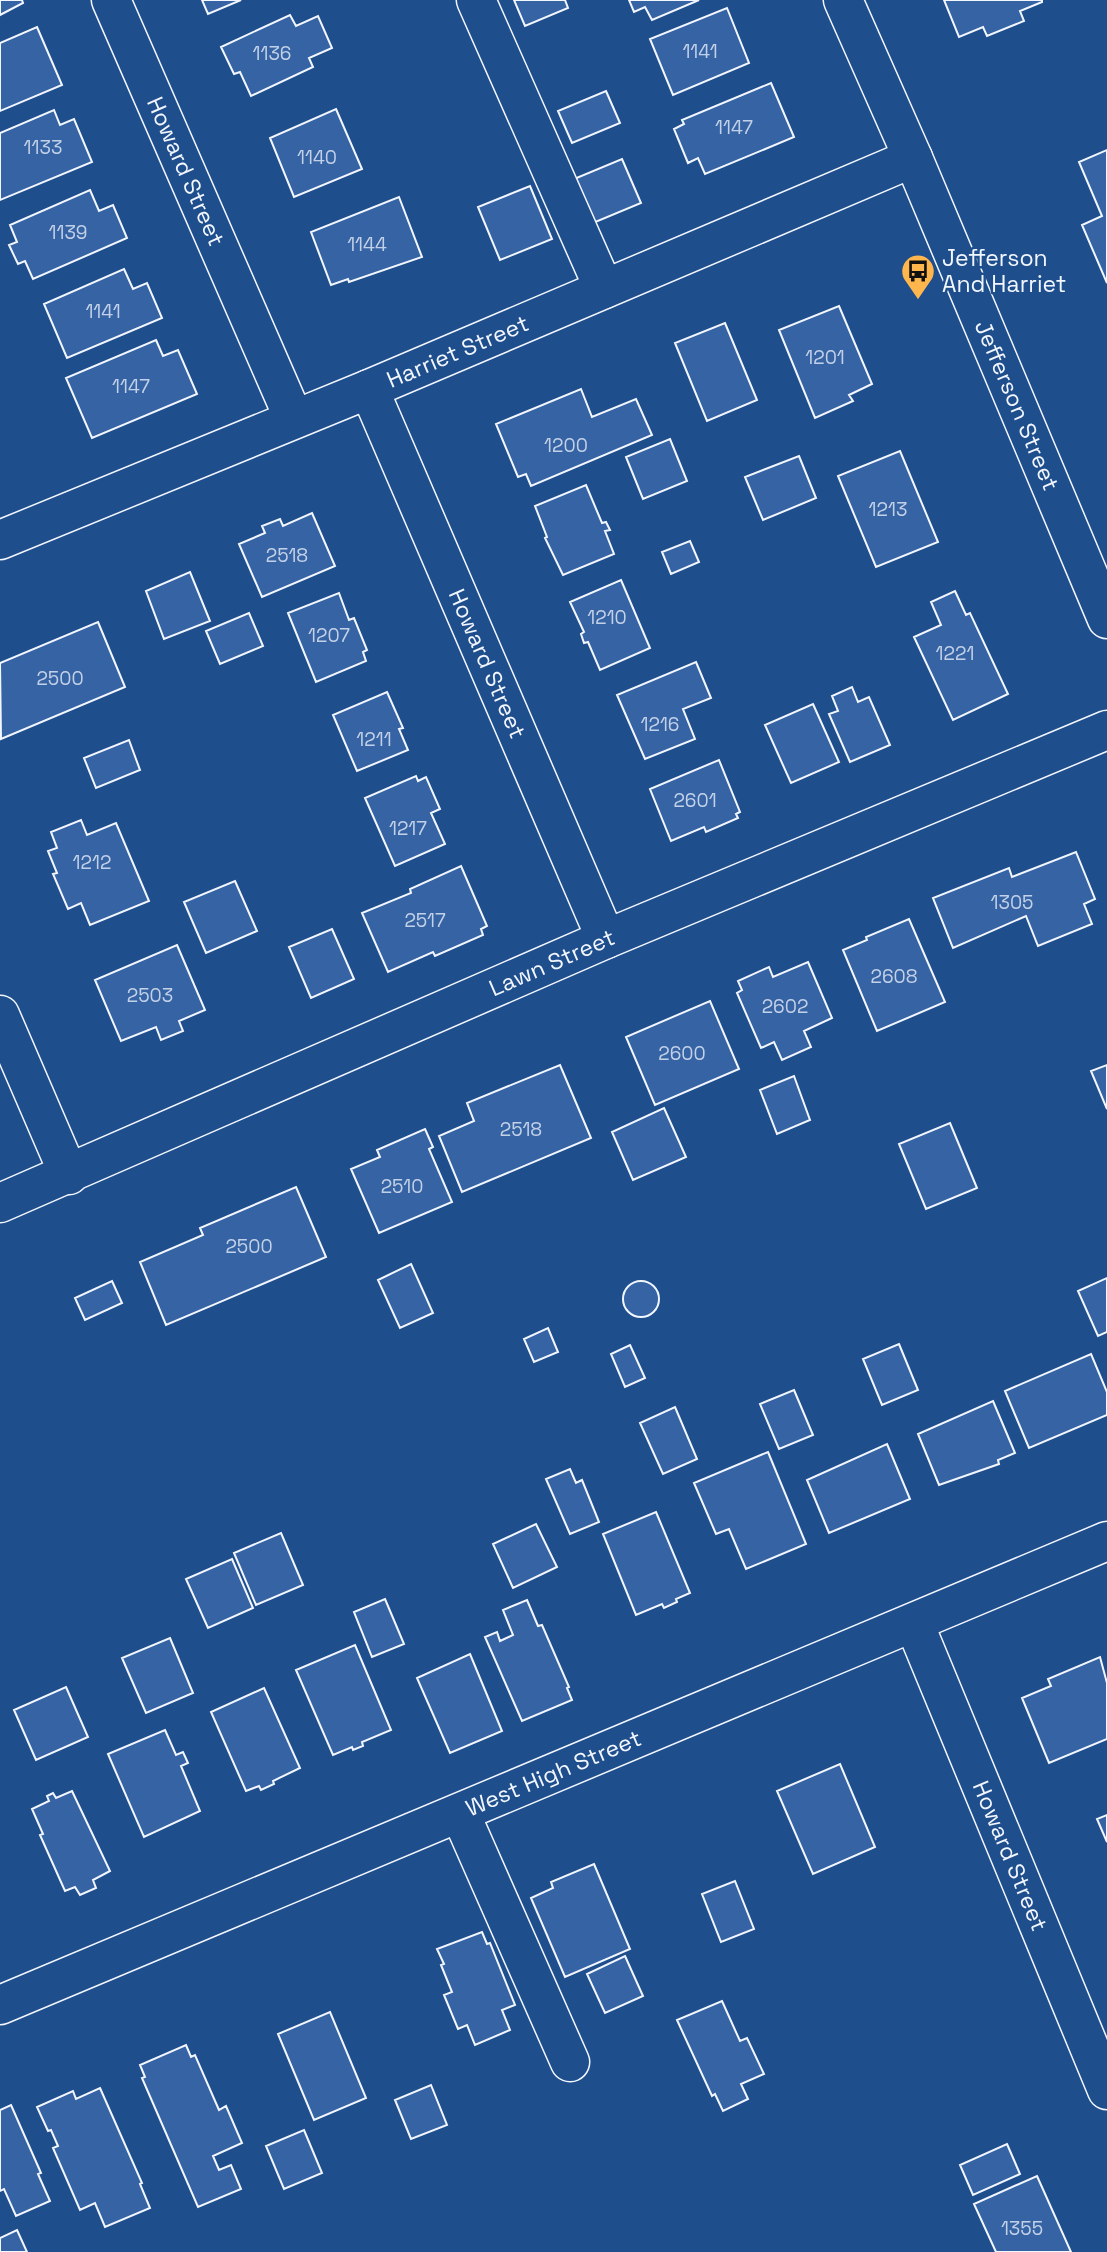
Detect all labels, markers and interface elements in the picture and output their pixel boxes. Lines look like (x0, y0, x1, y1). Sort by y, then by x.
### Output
house number: 1141 (682, 39, 718, 64)
house number: 1136 (253, 41, 292, 66)
street label: Howard Street (140, 92, 232, 251)
house number: 1147 (715, 115, 753, 140)
house number: 1133 (24, 135, 62, 160)
house number: 1140 (297, 145, 337, 170)
house number: 1139 (49, 220, 88, 245)
house number: 1144 (347, 232, 387, 257)
place label: Jefferson And Harriet (942, 243, 1066, 299)
bus stop icon: Jefferson And Harriet (899, 252, 937, 301)
house number: 1141 (85, 299, 121, 324)
street label: Harriet Street (382, 308, 533, 395)
street label: Jefferson Street (968, 315, 1066, 495)
house number: 1201 (805, 345, 845, 370)
house number: 1147 (112, 374, 150, 399)
house number: 1200 (544, 433, 588, 458)
house number: 1213 (869, 497, 907, 522)
house number: 2518 (266, 543, 308, 568)
street label: Howard Street (442, 584, 533, 743)
house number: 1210 (587, 605, 627, 630)
house number: 1207 (308, 623, 350, 648)
house number: 1221 (936, 641, 974, 666)
house number: 2500 (36, 666, 84, 691)
house number: 1216 (641, 712, 679, 737)
house number: 1211 (356, 727, 392, 752)
house number: 2601 (673, 788, 717, 813)
house number: 1217 (389, 816, 427, 841)
house number: 1212 (73, 850, 111, 875)
house number: 1305 (991, 890, 1033, 915)
house number: 2517 (404, 908, 446, 933)
street label: Lawn Street (484, 922, 619, 1003)
house number: 2608 (870, 964, 918, 989)
house number: 2503 (127, 983, 173, 1008)
house number: 2602 (762, 994, 808, 1019)
house number: 2600 (658, 1041, 706, 1066)
house number: 2518 (500, 1117, 542, 1142)
house number: 2510 (381, 1174, 423, 1199)
house number: 2500 (225, 1234, 273, 1259)
street label: West High Street (461, 1723, 646, 1823)
street label: Howard Street (966, 1776, 1055, 1936)
house number: 1355 (1001, 2216, 1043, 2241)

